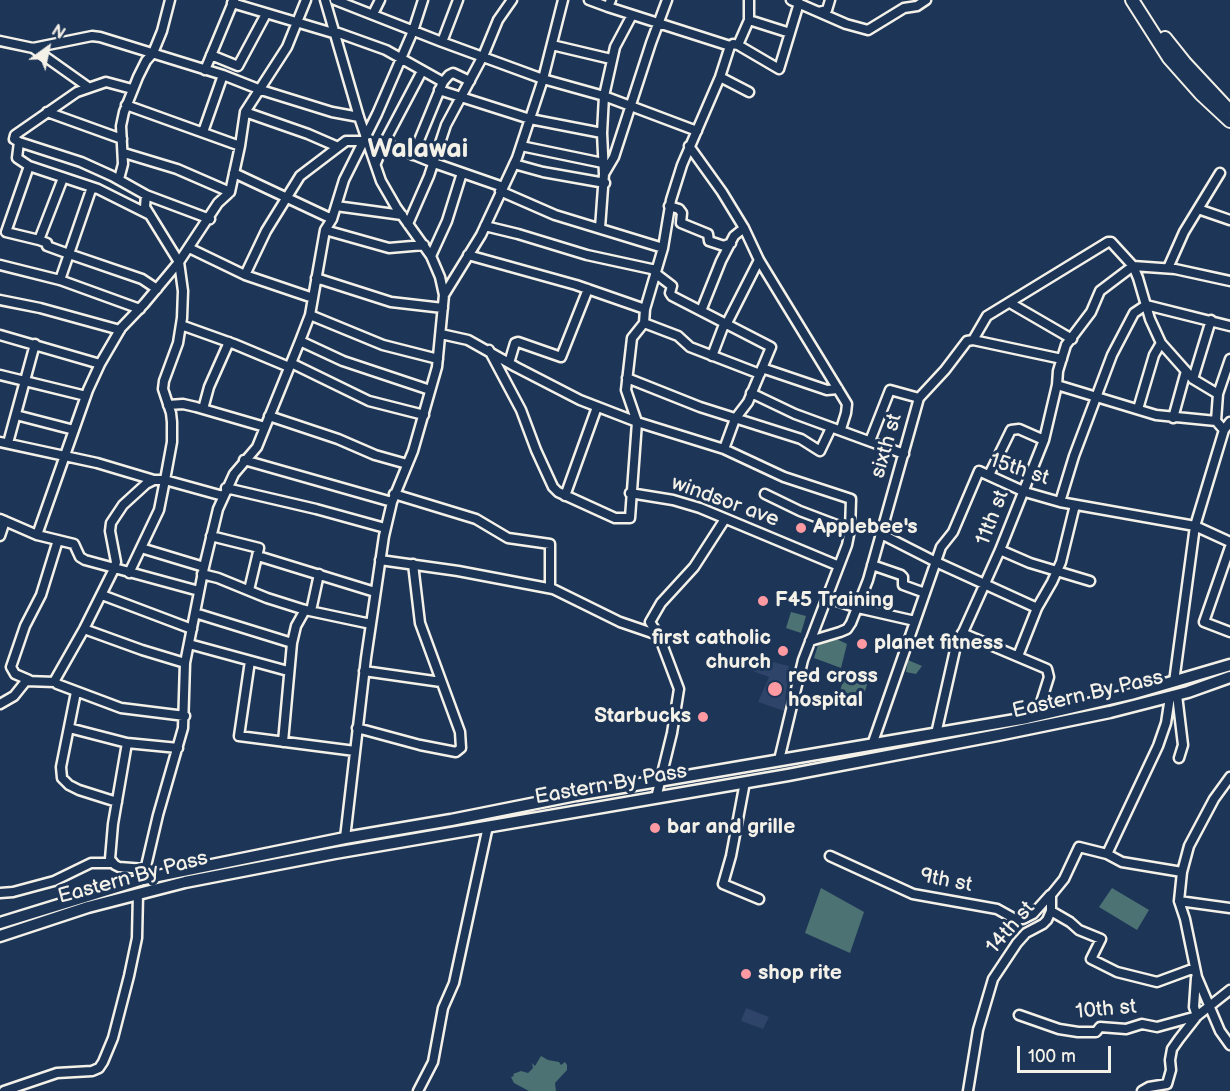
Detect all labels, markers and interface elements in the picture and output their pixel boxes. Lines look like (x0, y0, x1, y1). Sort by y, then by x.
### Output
north arrow (18, 18, 78, 78)
text: N (48, 21, 68, 44)
district label: Walawai (368, 134, 468, 166)
street label: sixth st (866, 411, 908, 481)
street label: 15th st (986, 449, 1052, 491)
street label: windsor ave (668, 471, 782, 533)
street label: 11th st (971, 487, 1015, 549)
place label: Applebee's (813, 515, 918, 541)
marker: Applebee's (794, 521, 808, 535)
place label: F45 Training (775, 588, 894, 614)
marker: F45 Training (756, 594, 770, 608)
place label: first catholic church (652, 626, 771, 676)
place label: planet fitness (874, 631, 1003, 657)
marker: planet fitness (855, 637, 869, 651)
marker: first catholic church (776, 644, 790, 658)
place label: red cross hospital (788, 664, 878, 714)
street label: Eastern By Pass (1010, 665, 1166, 725)
marker: red cross hospital (766, 680, 784, 698)
place label: Starbucks (594, 704, 691, 730)
marker: Starbucks (696, 710, 710, 724)
street label: Eastern By Pass (533, 759, 689, 811)
place label: bar and grille (667, 815, 795, 841)
marker: bar and grille (648, 821, 662, 835)
street label: Eastern By Pass (55, 846, 211, 910)
street label: 9th st (918, 864, 974, 898)
street label: 14th st (981, 897, 1041, 959)
place label: shop rite (758, 961, 842, 987)
marker: shop rite (739, 967, 753, 981)
street label: 10th st (1074, 995, 1138, 1025)
scale bar (1020, 1034, 1114, 1072)
text: 100 m (1028, 1046, 1076, 1067)

